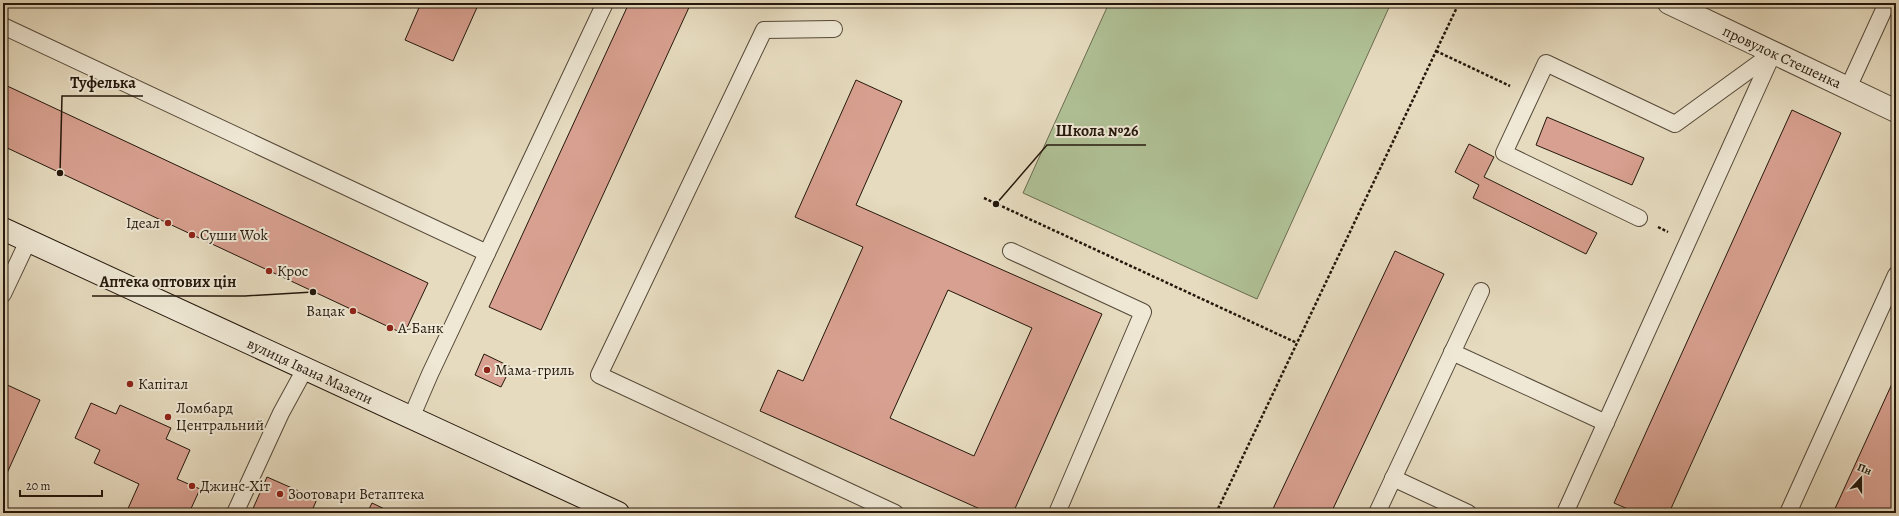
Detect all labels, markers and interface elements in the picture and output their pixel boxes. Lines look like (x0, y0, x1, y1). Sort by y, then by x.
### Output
street label: провулок Стешенка (1719, 21, 1845, 93)
callout: Туфелька (62, 68, 143, 96)
text: Туфелька (70, 72, 136, 94)
callout: Школа №26 (1047, 117, 1146, 145)
text: Школа №26 (1055, 120, 1139, 142)
place label: Ідеал (126, 213, 160, 233)
marker: Ідеал (163, 218, 173, 228)
place label: Суши Wok (200, 225, 268, 245)
marker: Суши Wok (187, 230, 197, 240)
place label: Крос (277, 261, 308, 281)
marker: Крос (264, 266, 274, 276)
callout: Аптека оптових цін (92, 268, 245, 296)
text: Аптека оптових цін (99, 271, 236, 293)
place label: Вацак (306, 301, 345, 321)
marker: Вацак (348, 306, 358, 316)
place label: А-Банк (397, 318, 444, 338)
marker: А-Банк (385, 323, 395, 333)
street label: вулиця Івана Мазепи (244, 333, 376, 409)
place label: Мама-гриль (495, 360, 575, 380)
marker: Мама-гриль (482, 365, 492, 375)
place label: Капітал (138, 374, 188, 394)
marker: Капітал (125, 379, 135, 389)
place label: Ломбард Центральний (176, 398, 264, 435)
marker: Ломбард Центральний (163, 412, 173, 422)
north arrow (1841, 458, 1881, 498)
text: Пн (1855, 460, 1874, 479)
scale bar (20, 472, 102, 498)
place label: Джинс-Хіт (200, 476, 270, 496)
text: 20 m (26, 478, 50, 494)
marker: Джинс-Хіт (187, 481, 197, 491)
place label: Зоотовари Ветаптека (288, 484, 425, 504)
marker: Зоотовари Ветаптека (275, 489, 285, 499)

